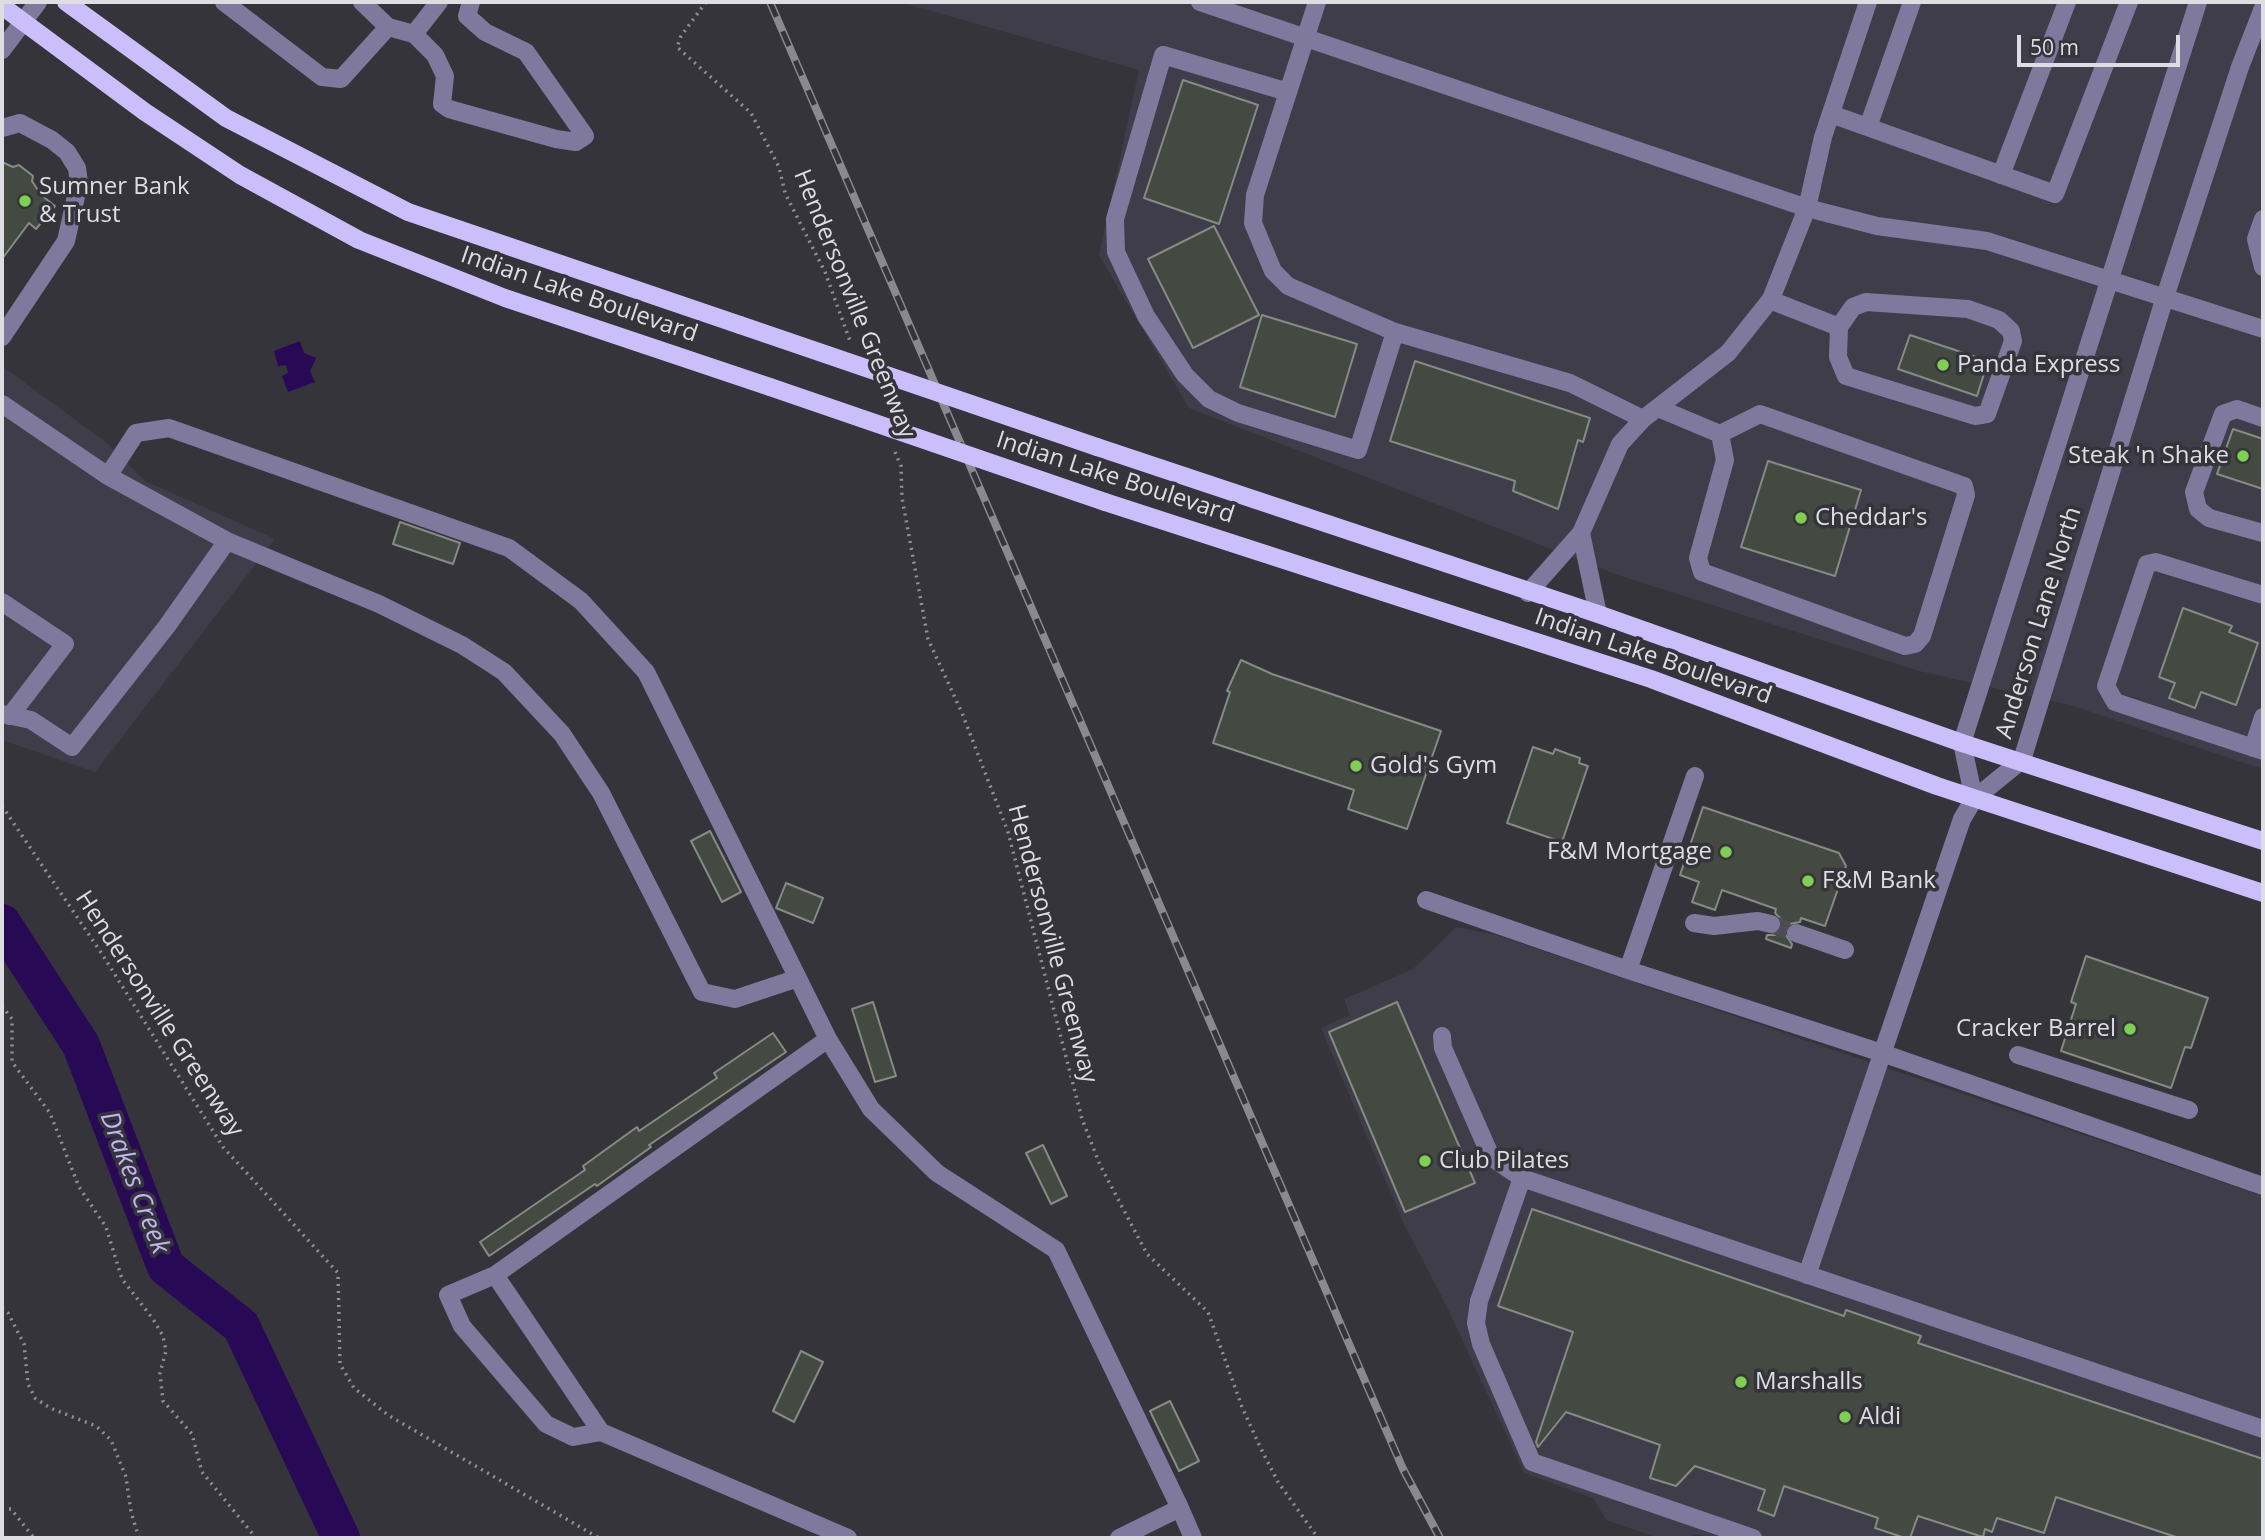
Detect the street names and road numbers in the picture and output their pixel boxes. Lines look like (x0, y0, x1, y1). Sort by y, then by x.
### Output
street label: Hendersonville Greenway (787, 165, 921, 443)
street label: Indian Lake Boulevard (457, 241, 701, 349)
street label: Indian Lake Boulevard (992, 426, 1238, 530)
street label: Anderson Lane North (1990, 504, 2088, 742)
street label: Indian Lake Boulevard (1531, 603, 1775, 711)
street label: Hendersonville Greenway (1001, 802, 1103, 1086)
street label: Hendersonville Greenway (69, 886, 249, 1142)

